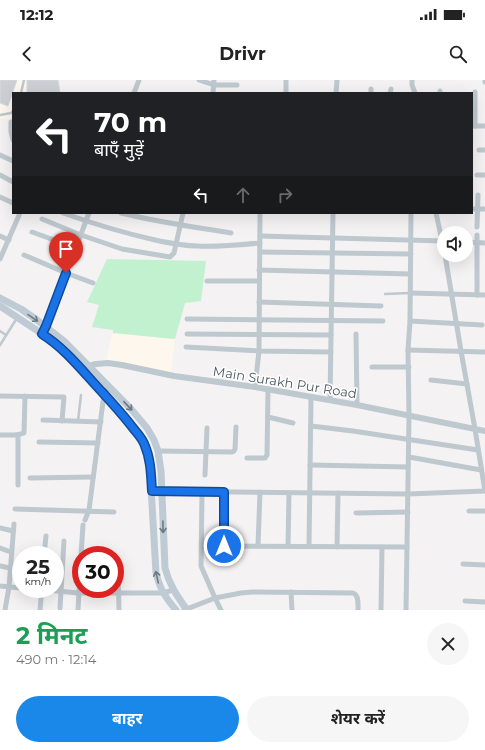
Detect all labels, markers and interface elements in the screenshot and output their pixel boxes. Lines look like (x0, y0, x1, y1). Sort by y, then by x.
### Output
text: 12:12 (20, 5, 53, 24)
icon: back (16, 43, 38, 65)
text: Drivr (219, 43, 266, 65)
icon: search (447, 43, 469, 65)
text: 70 m (94, 105, 167, 139)
icon: left (28, 108, 80, 160)
text: बाएँ मुड़ें (94, 139, 144, 161)
icon: left (190, 184, 212, 206)
icon: ahead (232, 184, 254, 206)
icon: right (274, 184, 296, 206)
map controls (437, 226, 473, 262)
button: sound (437, 226, 473, 262)
pin (49, 232, 83, 273)
icon: arrive (55, 238, 77, 260)
one-way arrow (28, 314, 39, 322)
street label: Main Surakh Pur Road (212, 363, 358, 401)
one-way arrow (123, 401, 132, 411)
one-way arrow (159, 520, 166, 533)
position arrow (203, 525, 245, 567)
speed limit sign: 30 (72, 546, 124, 598)
text: 25 (26, 555, 50, 579)
one-way arrow (153, 570, 161, 583)
text: km/h (25, 575, 51, 588)
text: 2 मिनट (16, 621, 87, 650)
button: close (427, 623, 469, 665)
text: 490 m · 12:14 (16, 651, 96, 667)
button: बाहर (16, 696, 239, 742)
button: शेयर करें (247, 696, 469, 742)

